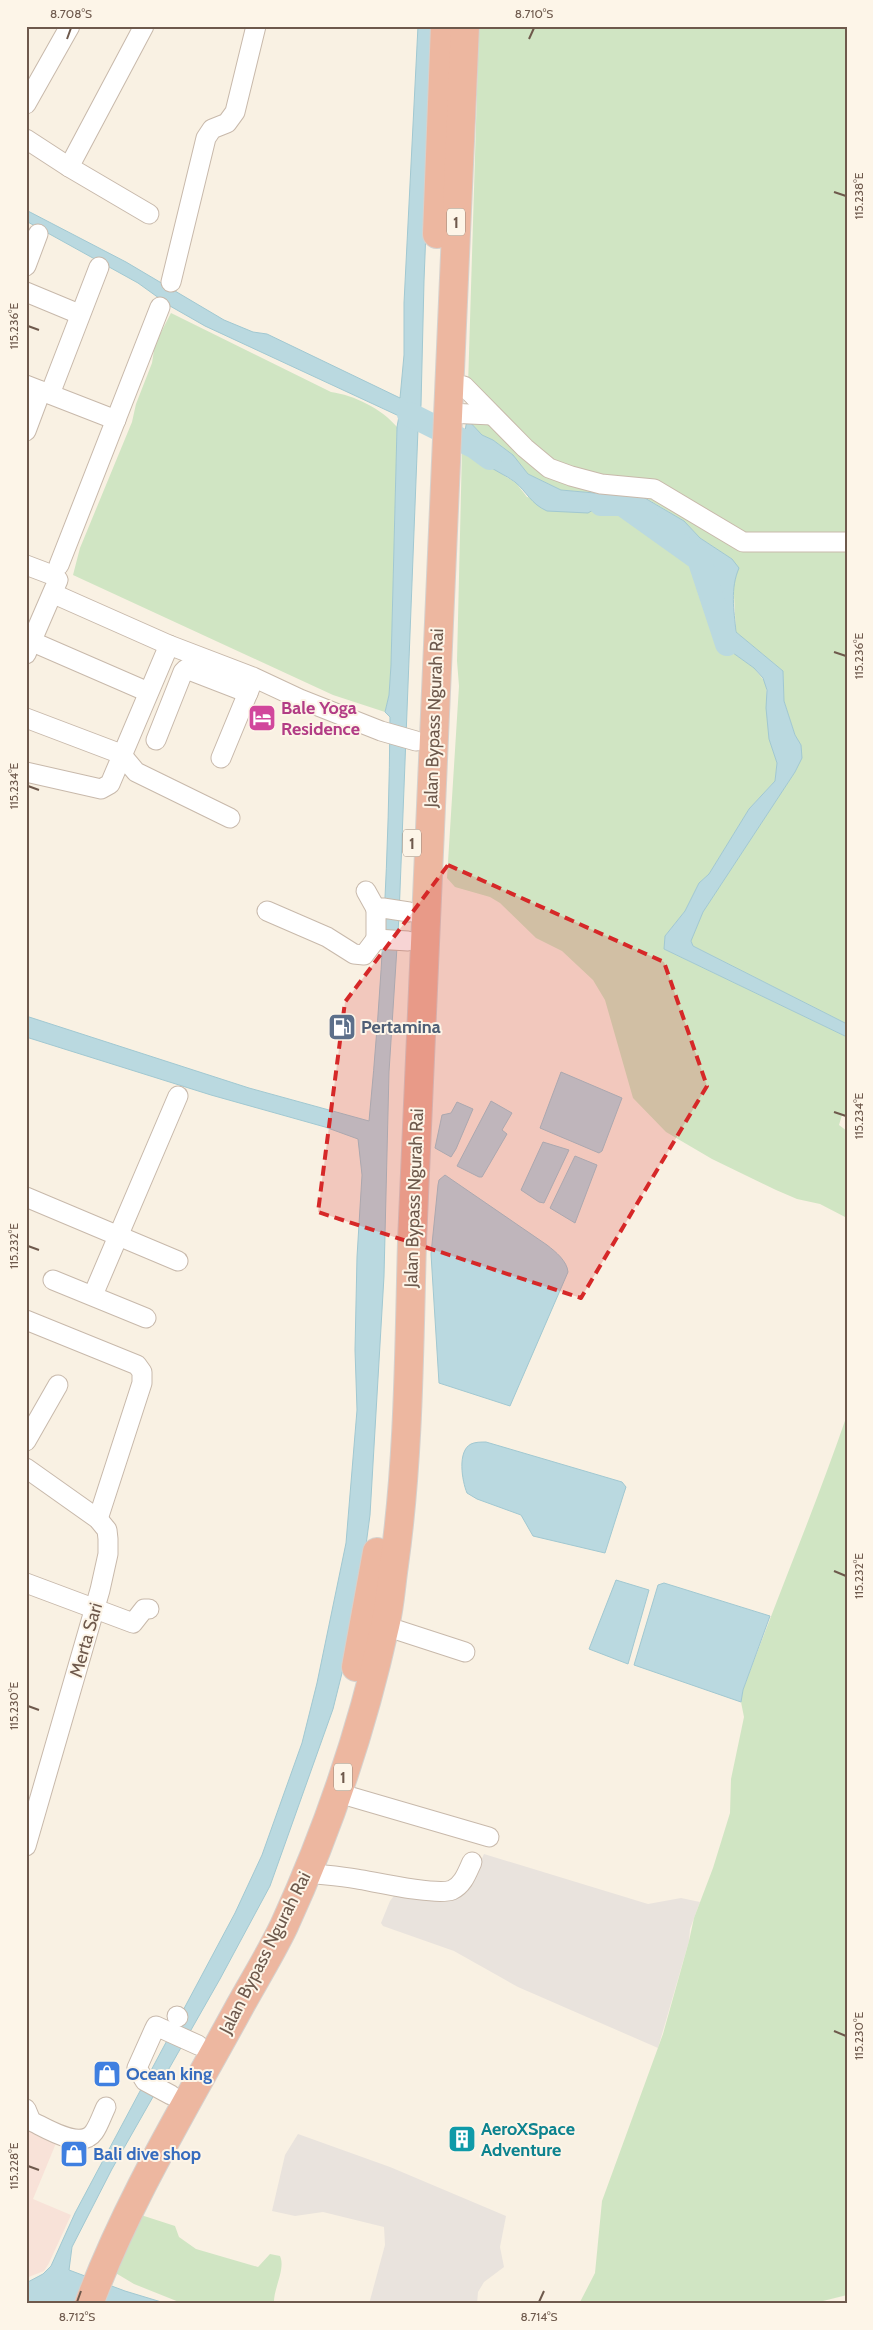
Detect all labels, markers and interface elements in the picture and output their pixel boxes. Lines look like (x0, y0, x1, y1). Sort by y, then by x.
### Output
text: 8.708°S (50, 6, 92, 21)
text: 8.710°S (515, 6, 553, 21)
text: 115.238°E (851, 172, 866, 220)
road number: 1 (447, 208, 465, 236)
text: 115.236°E (6, 302, 21, 349)
street label: Jalan Bypass Ngurah Rai (420, 628, 448, 809)
text: 115.236°E (851, 632, 866, 679)
place label: Bale Yoga Residence (281, 697, 360, 740)
hotel icon: Bale Yoga Residence (247, 703, 277, 733)
text: 115.234°E (6, 762, 21, 809)
road number: 1 (403, 830, 421, 856)
fuel station icon: Pertamina (327, 1012, 357, 1042)
place label: Pertamina (361, 1016, 441, 1038)
text: 115.234°E (851, 1092, 866, 1139)
street label: Jalan Bypass Ngurah Rai (400, 1108, 428, 1289)
text: 115.232°E (6, 1223, 21, 1269)
text: 115.232°E (851, 1553, 866, 1599)
street label: Merta Sari (65, 1600, 107, 1680)
text: 115.230°E (6, 1682, 21, 1730)
road number: 1 (334, 1764, 352, 1790)
street label: Jalan Bypass Ngurah Rai (214, 1868, 315, 2039)
text: 115.230°E (851, 2012, 866, 2060)
shop icon: Ocean king (92, 2059, 122, 2089)
place label: Ocean king (126, 2063, 212, 2085)
place label: AeroXSpace Adventure (481, 2118, 575, 2161)
building icon: AeroXSpace Adventure (447, 2124, 477, 2154)
shop icon: Bali dive shop (59, 2139, 89, 2169)
text: 115.228°E (6, 2142, 21, 2189)
place label: Bali dive shop (93, 2143, 201, 2165)
text: 8.712°S (59, 2309, 95, 2324)
text: 8.714°S (520, 2309, 558, 2324)

